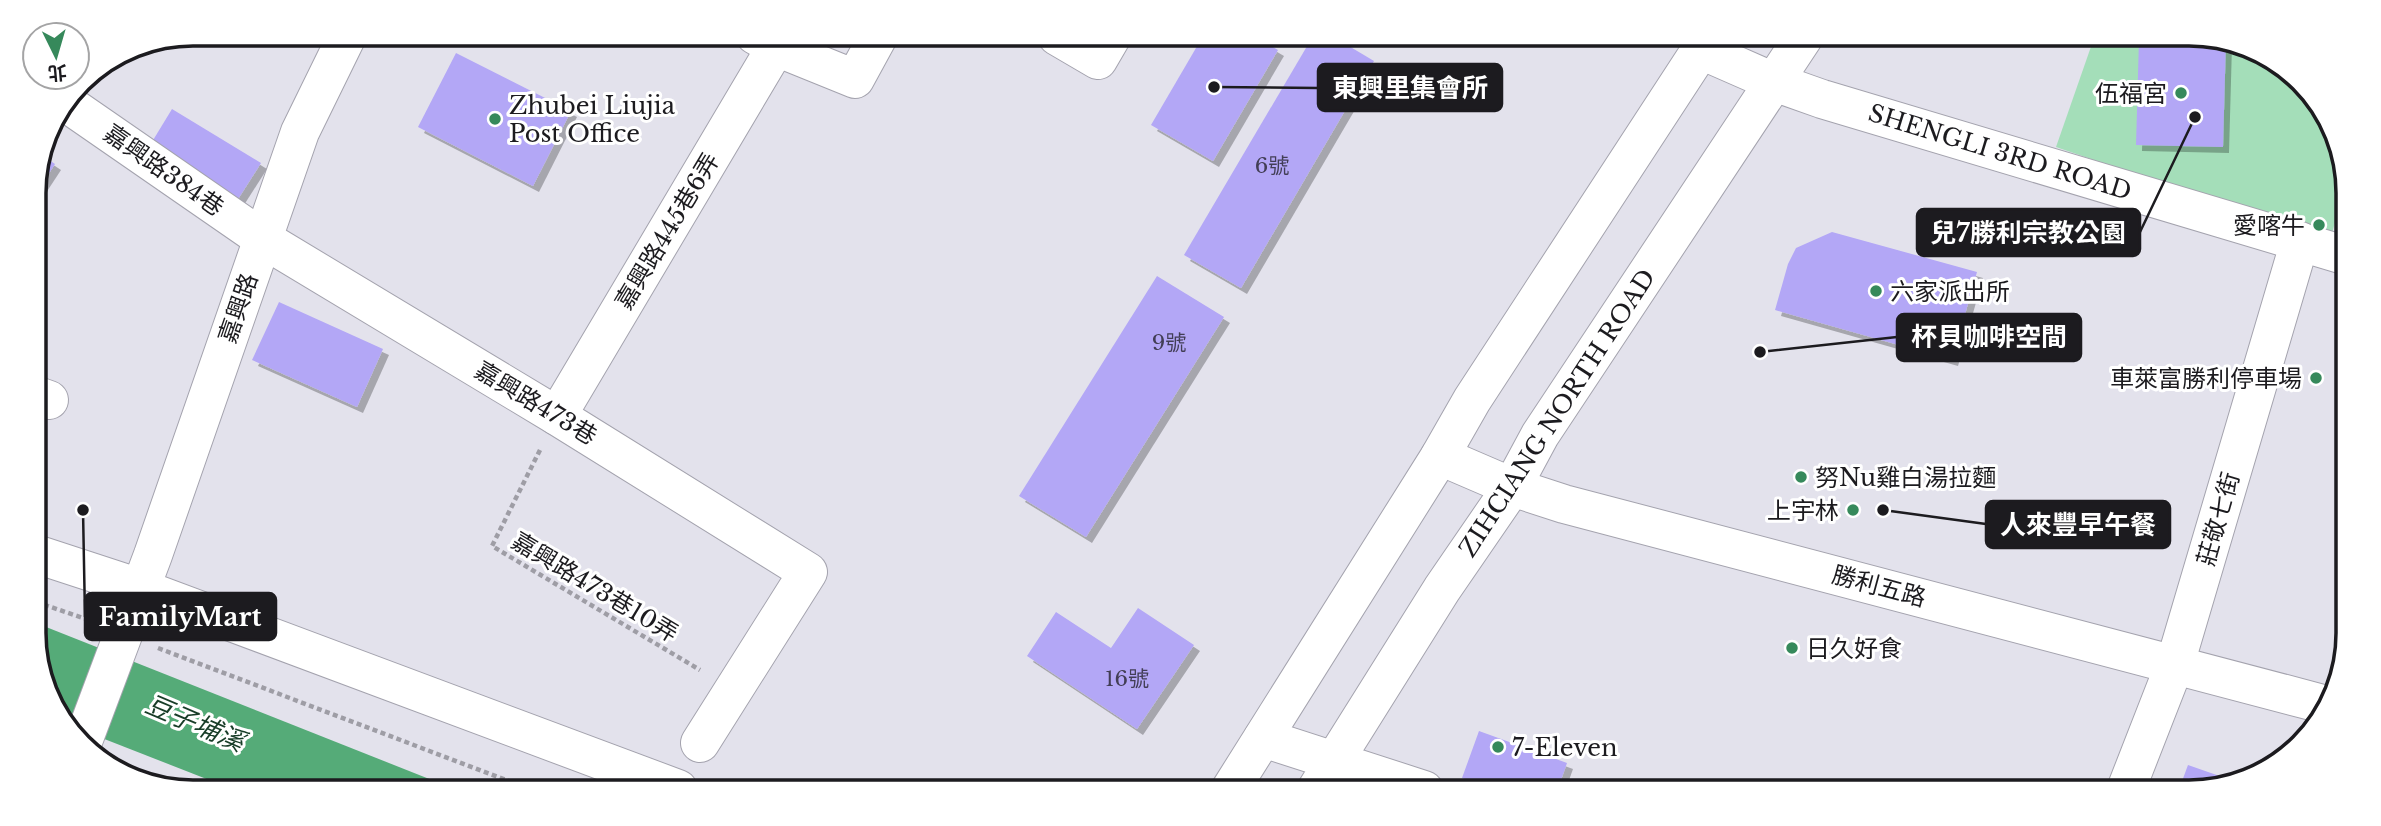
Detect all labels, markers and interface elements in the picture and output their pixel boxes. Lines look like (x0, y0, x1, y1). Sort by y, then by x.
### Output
north arrow (21, 21, 91, 91)
text: 北 (47, 60, 68, 85)
callout: 東興里集會所 (1318, 64, 1502, 111)
text: 東興里集會所 (1332, 72, 1488, 104)
place label: 伍福宮 (2095, 79, 2167, 108)
marker: 伍福宮 (2173, 85, 2189, 101)
place label: Zhubei Liujia Post Office (509, 91, 676, 148)
street label: SHENGLI 3RD ROAD (1865, 98, 2135, 206)
marker: Zhubei Liujia Post Office (487, 111, 503, 127)
street label: 嘉興路384巷 (99, 118, 229, 222)
street label: 嘉興路445巷6弄 (609, 148, 725, 314)
house number: 6號 (1255, 153, 1289, 179)
callout: 兒7勝利宗教公園 (1917, 209, 2140, 256)
place label: 愛喀牛 (2233, 211, 2305, 240)
text: 兒7勝利宗教公園 (1930, 217, 2126, 249)
marker: 愛喀牛 (2311, 217, 2327, 233)
street label: ZIHCIANG NORTH ROAD (1453, 264, 1661, 562)
street label: 嘉興路 (213, 269, 263, 347)
place label: 六家派出所 (1890, 277, 2010, 306)
marker: 六家派出所 (1868, 283, 1884, 299)
callout: 杯貝咖啡空間 (1897, 314, 2081, 361)
text: 杯貝咖啡空間 (1911, 321, 2067, 353)
house number: 9號 (1152, 330, 1186, 356)
street label: 嘉興路473巷 (470, 355, 602, 451)
place label: 車萊富勝利停車場 (2110, 364, 2302, 393)
marker: 車萊富勝利停車場 (2308, 370, 2324, 386)
place label: 努Nu雞白湯拉麵 (1815, 463, 1996, 492)
marker: 努Nu雞白湯拉麵 (1793, 469, 1809, 485)
street label: 莊敬七街 (2191, 469, 2245, 569)
place label: 上宇林 (1767, 496, 1839, 525)
callout: 人來豐早午餐 (1986, 501, 2170, 548)
marker: 上宇林 (1845, 502, 1861, 518)
text: 人來豐早午餐 (2000, 509, 2156, 541)
street label: 嘉興路473巷10弄 (507, 526, 683, 648)
street label: 勝利五路 (1829, 560, 1929, 612)
callout: FamilyMart (85, 593, 276, 640)
text: FamilyMart (99, 601, 261, 633)
place label: 日久好食 (1806, 634, 1902, 663)
marker: 日久好食 (1784, 640, 1800, 656)
house number: 16號 (1105, 666, 1149, 692)
water label: 豆子埔溪 (141, 688, 253, 760)
place label: 7-Eleven (1512, 733, 1618, 762)
marker: 7-Eleven (1490, 739, 1506, 755)

